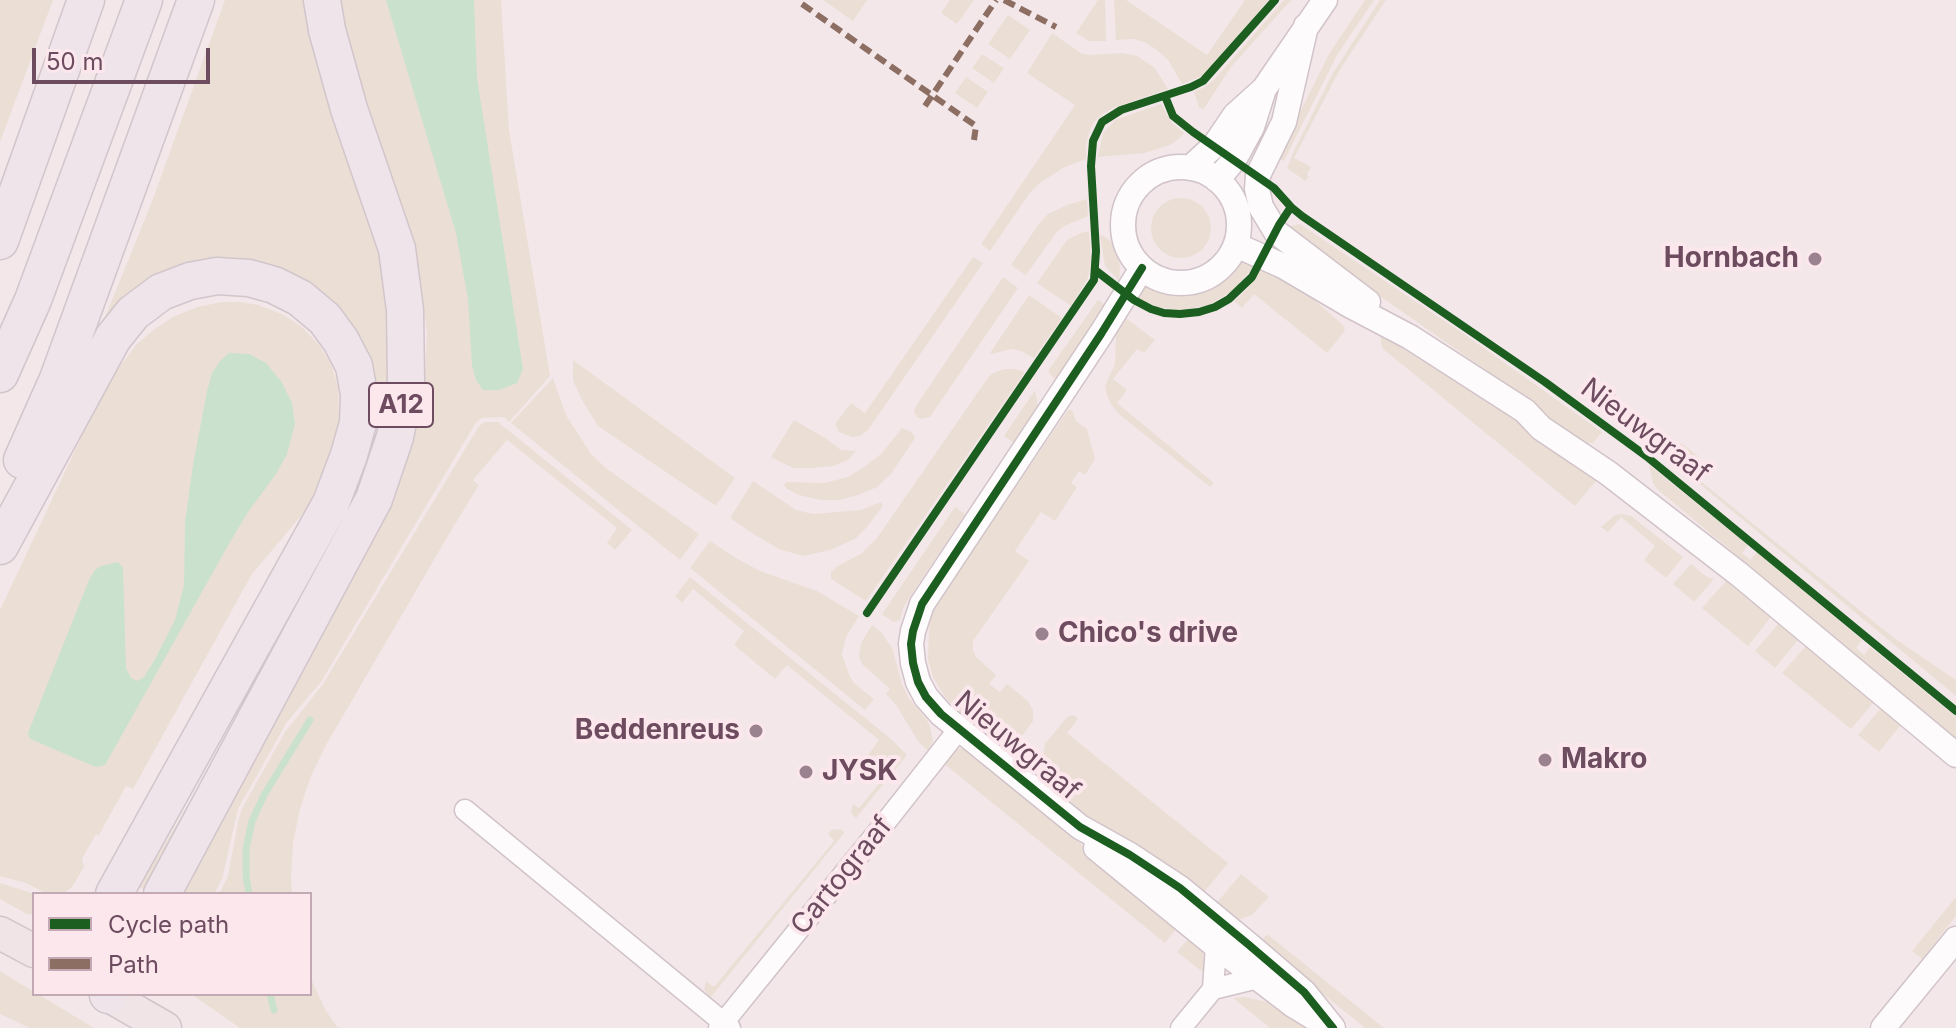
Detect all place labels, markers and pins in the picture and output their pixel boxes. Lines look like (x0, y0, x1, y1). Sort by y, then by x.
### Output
place label: Hornbach (1664, 242, 1799, 276)
marker: Hornbach (1806, 250, 1824, 268)
place label: Chico's drive (1058, 617, 1238, 651)
marker: Chico's drive (1033, 625, 1051, 643)
place label: Beddenreus (575, 714, 740, 748)
marker: Beddenreus (747, 722, 765, 740)
place label: Makro (1561, 743, 1647, 777)
marker: Makro (1536, 751, 1554, 769)
place label: JYSK (822, 755, 897, 789)
marker: JYSK (797, 763, 815, 781)

